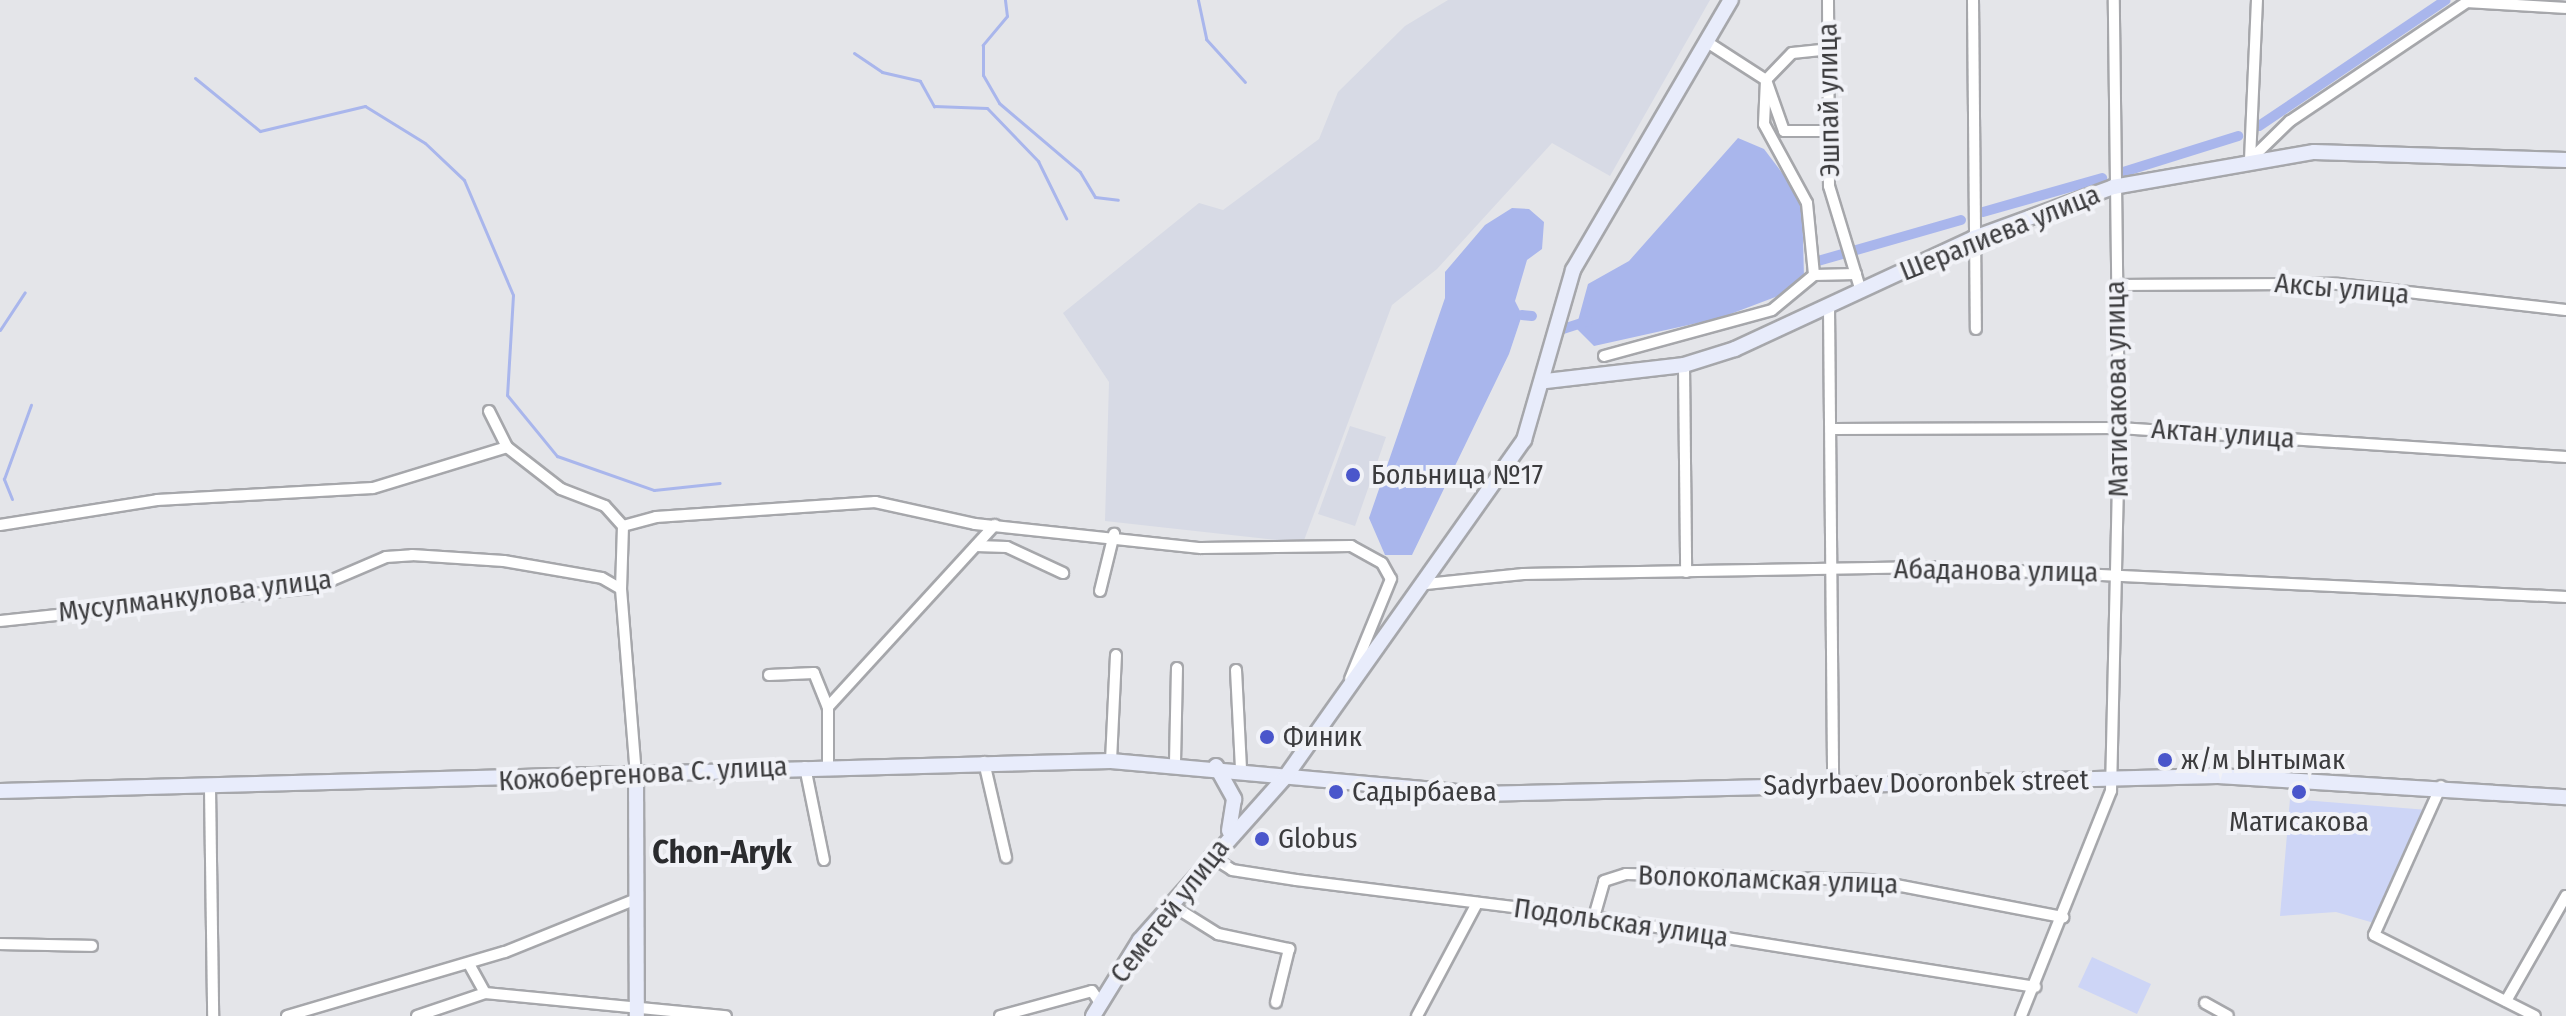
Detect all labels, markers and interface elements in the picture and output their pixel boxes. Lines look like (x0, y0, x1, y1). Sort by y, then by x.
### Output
street label: Эшпай улица (1811, 23, 1847, 177)
street label: Шералиева улица (1895, 178, 2105, 288)
street label: Аксы улица (2273, 266, 2411, 312)
street label: Матисакова улица (2098, 280, 2136, 498)
street label: Актан улица (2150, 412, 2296, 456)
place label: Больница №17 (1371, 458, 1543, 492)
marker: Больница №17 (1342, 464, 1364, 486)
street label: Абаданова улица (1893, 552, 2099, 590)
street label: Мусулманкулова улица (56, 563, 334, 629)
place label: Финик (1283, 720, 1362, 754)
marker: Финик (1258, 728, 1276, 746)
place label: ж/м Ынтымак (2181, 743, 2345, 777)
street label: Кожобергенова С. улица (498, 750, 788, 798)
marker: ж/м Ынтымак (2156, 751, 2174, 769)
street label: Sadyrbaev Dooronbek street (1763, 763, 2089, 803)
place label: Садырбаева (1352, 775, 1497, 809)
marker: Садырбаева (1327, 783, 1345, 801)
marker: Матисакова (2290, 783, 2308, 801)
place label: Матисакова (2229, 805, 2369, 839)
place label: Globus (1278, 822, 1358, 856)
marker: Globus (1253, 830, 1271, 848)
street label: Семетей улица (1103, 832, 1237, 990)
district label: Chon-Aryk (652, 833, 792, 871)
street label: Волоколамская улица (1637, 859, 1899, 901)
street label: Подольская улица (1512, 891, 1730, 955)

